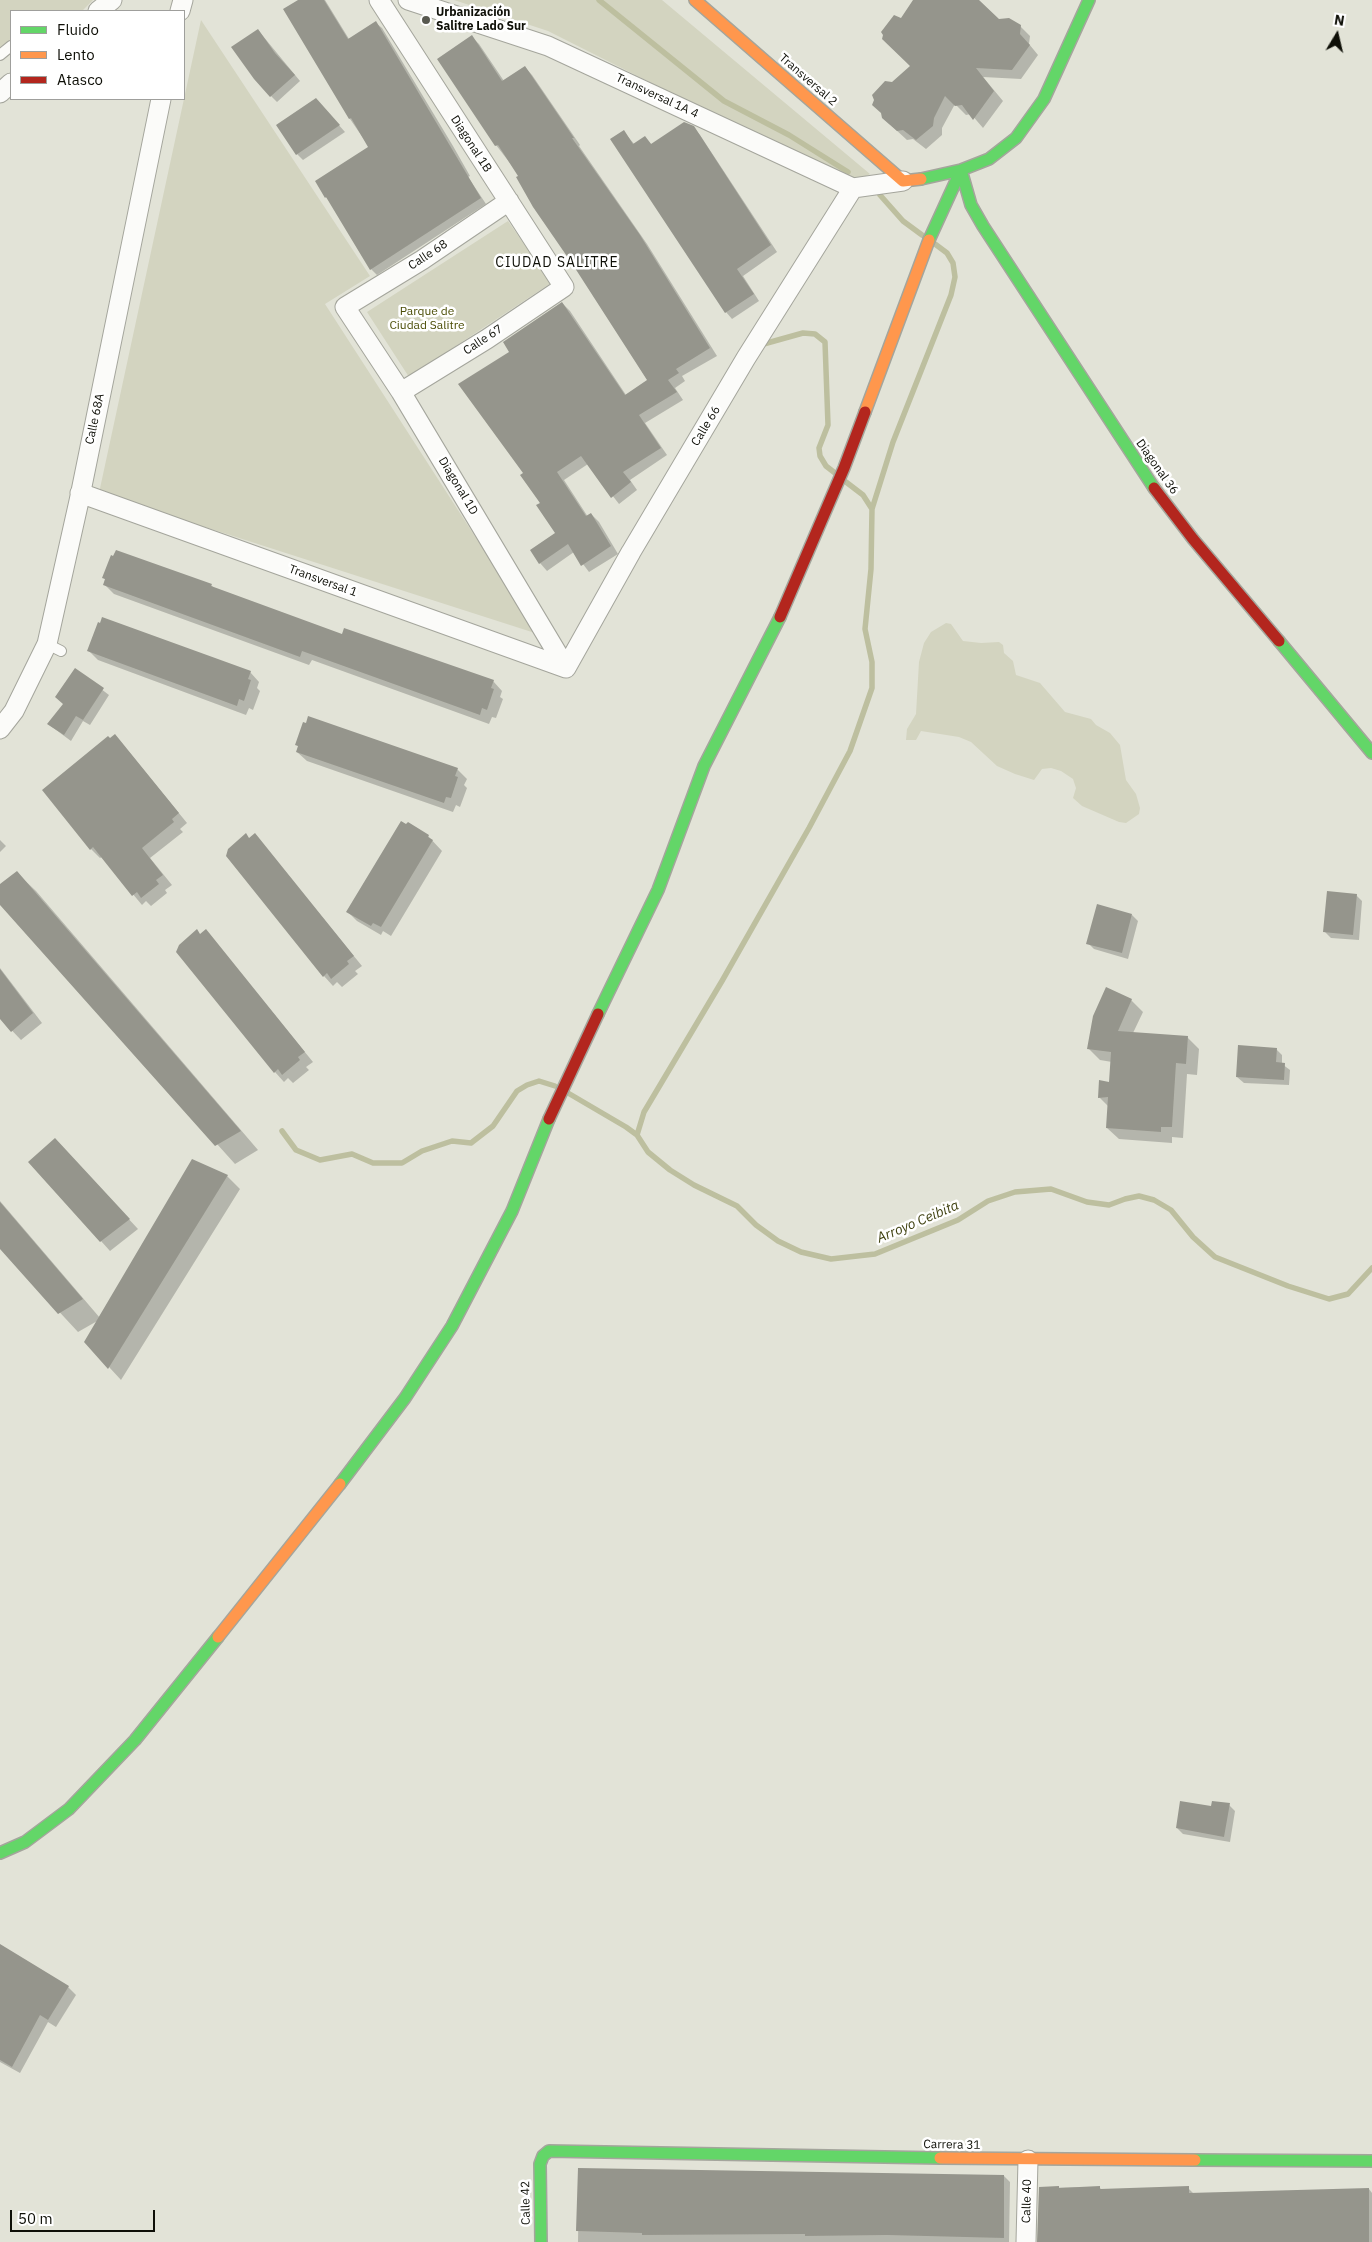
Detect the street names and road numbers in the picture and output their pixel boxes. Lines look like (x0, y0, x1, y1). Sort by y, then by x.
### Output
street label: Transversal 2 (776, 51, 840, 109)
street label: Transversal 1A 4 (613, 71, 701, 121)
street label: Diagonal 1B (447, 113, 495, 175)
street label: Calle 68 (406, 237, 450, 273)
street label: Calle 67 (461, 322, 505, 358)
street label: Calle 68A (83, 392, 107, 446)
street label: Calle 66 (688, 403, 724, 449)
street label: Diagonal 36 (1133, 437, 1181, 497)
street label: Diagonal 1D (435, 454, 481, 518)
street label: Transversal 1 (287, 562, 359, 600)
street label: Carrera 31 (923, 2137, 981, 2153)
street label: Calle 40 (1019, 2179, 1035, 2223)
street label: Calle 42 (518, 2181, 534, 2225)

